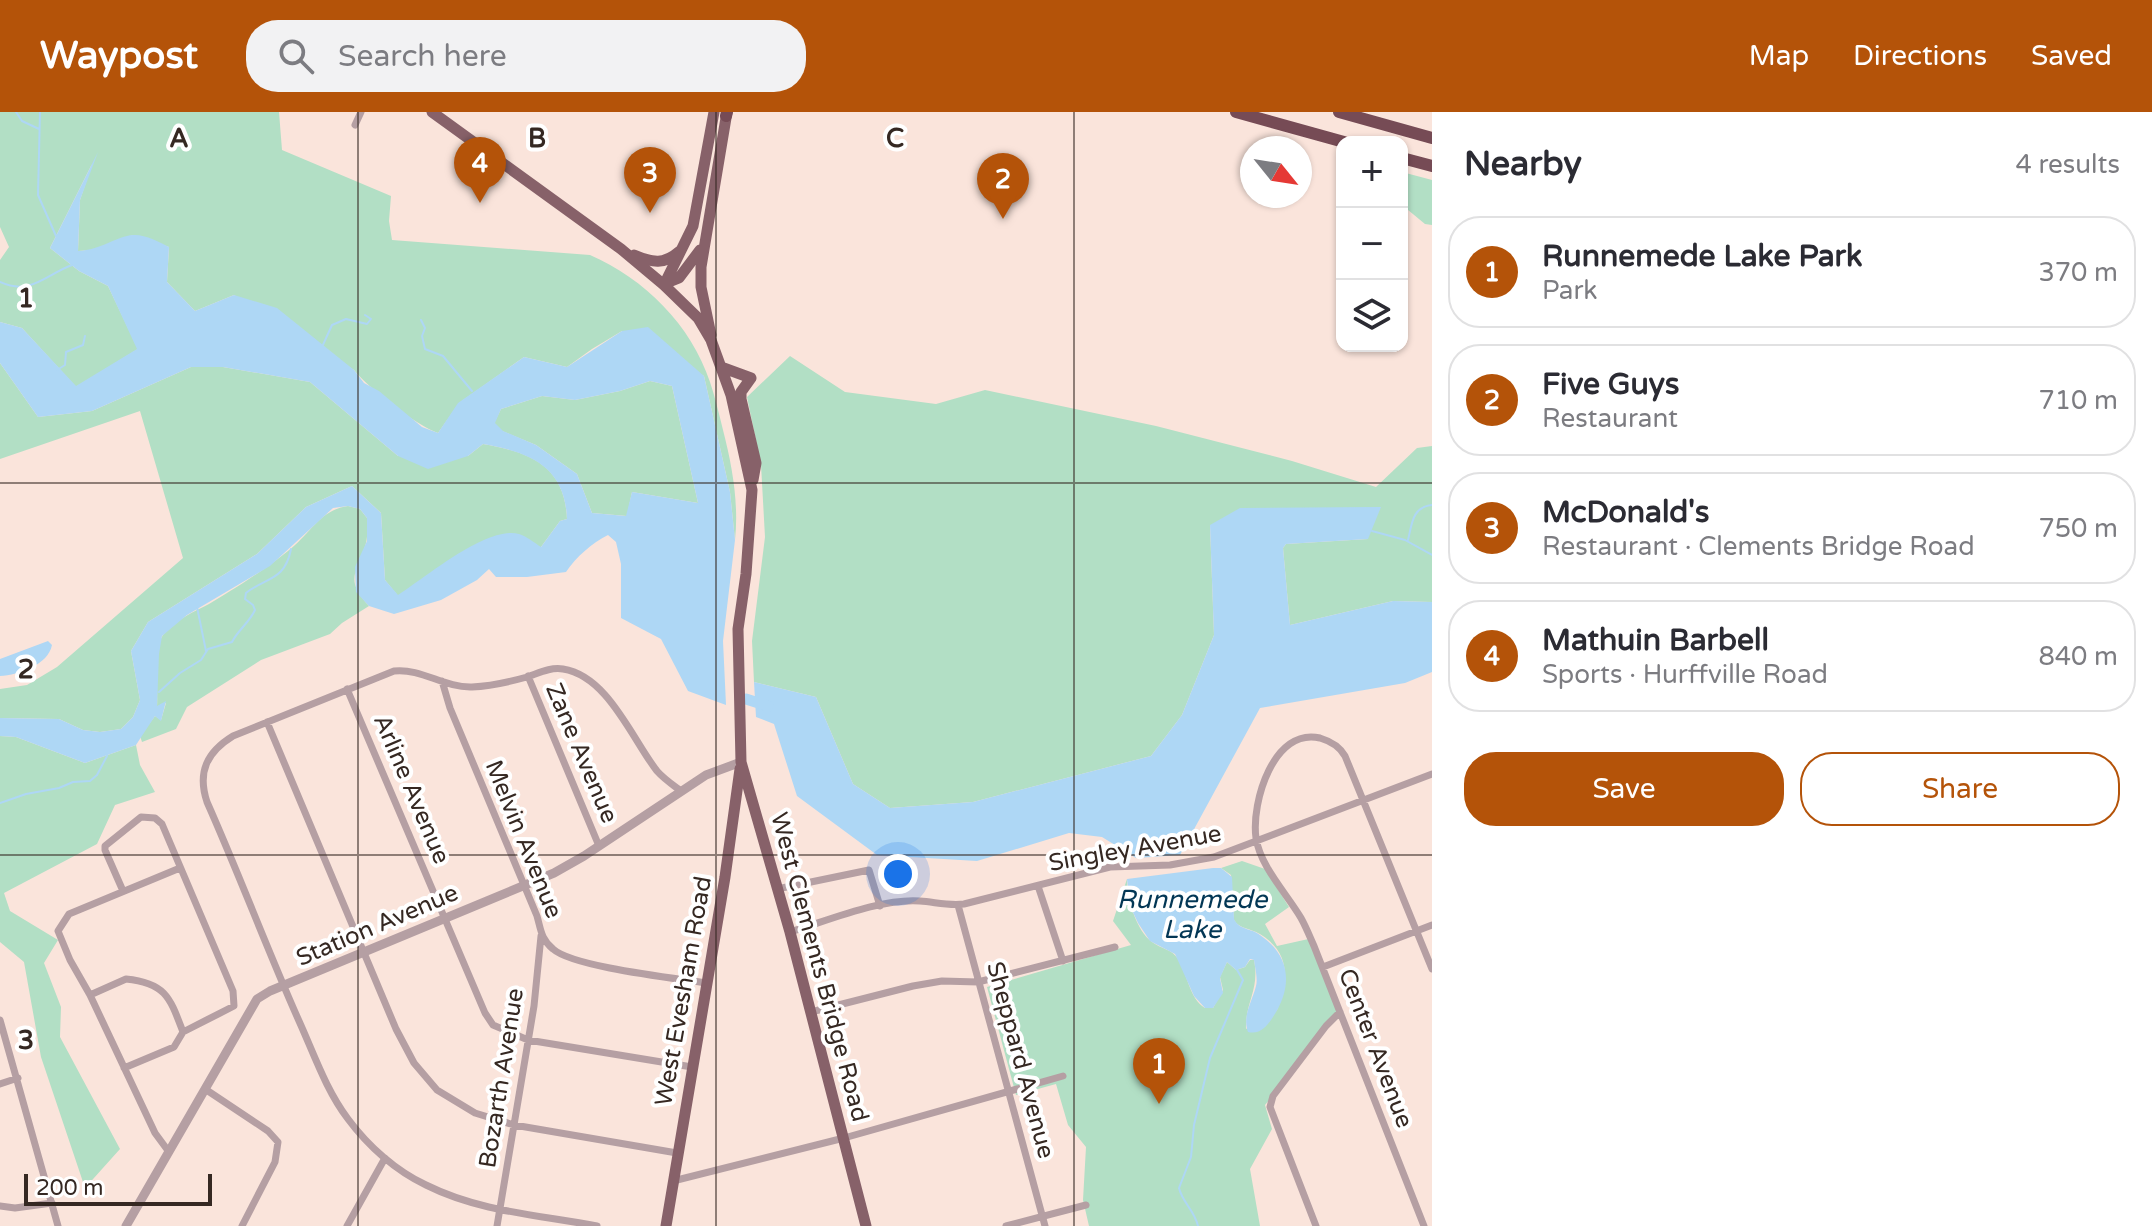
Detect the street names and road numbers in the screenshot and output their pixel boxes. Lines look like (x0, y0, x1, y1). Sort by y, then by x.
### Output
street label: Zane Avenue (539, 679, 624, 828)
street label: Arline Avenue (367, 710, 456, 868)
street label: Melvin Avenue (479, 756, 568, 922)
street label: West Clements Bridge Road (764, 809, 875, 1125)
street label: Singley Avenue (1047, 819, 1224, 878)
street label: West Evesham Road (649, 874, 718, 1108)
street label: Station Avenue (292, 878, 463, 973)
street label: Sheppard Avenue (980, 958, 1061, 1162)
street label: Center Avenue (1332, 965, 1419, 1132)
street label: Bozarth Avenue (473, 986, 530, 1170)

